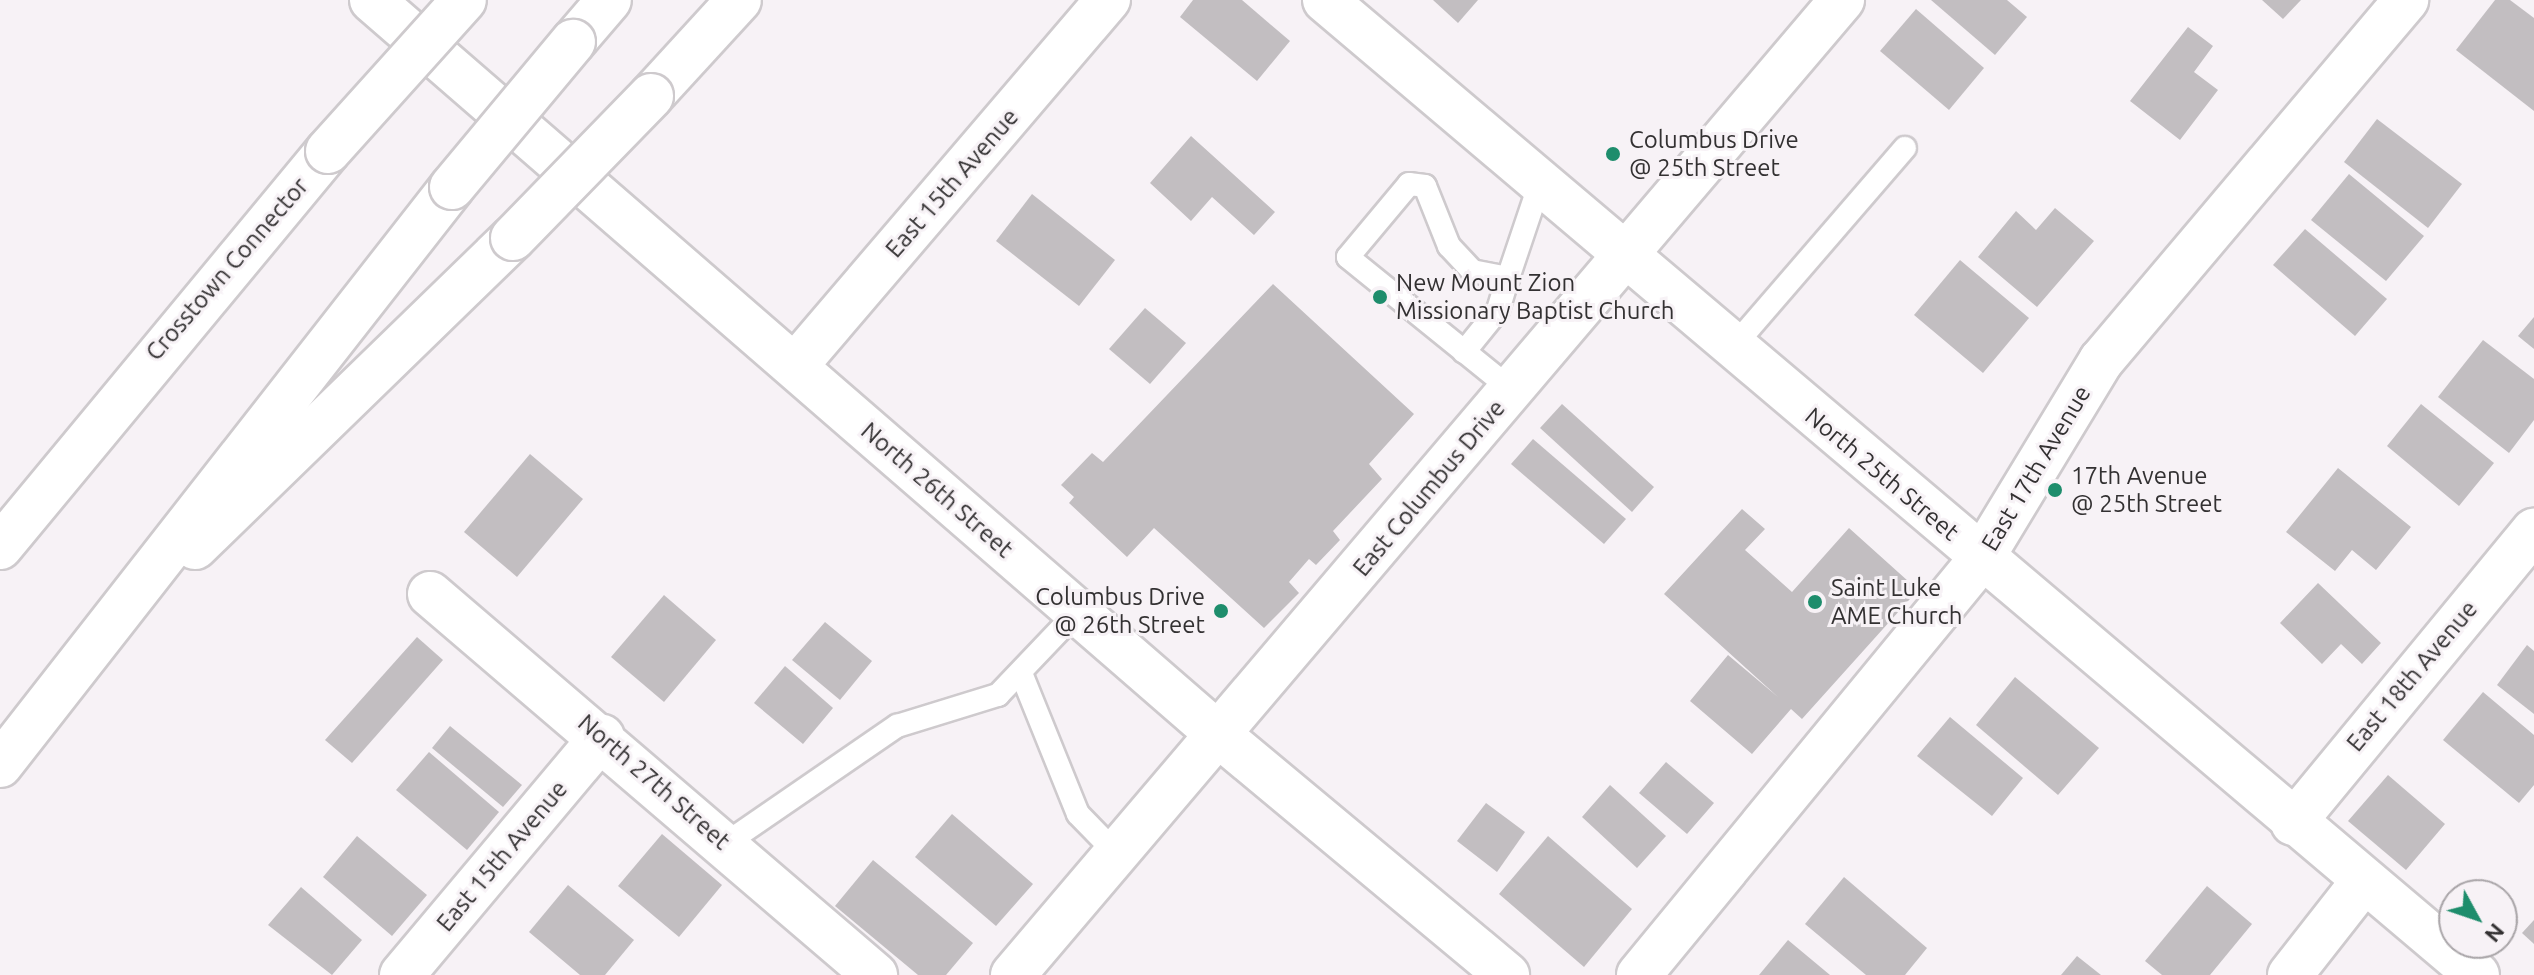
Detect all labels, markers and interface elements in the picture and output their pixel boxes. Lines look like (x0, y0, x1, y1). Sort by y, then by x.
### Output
street label: East 15th Avenue (880, 103, 1024, 263)
place label: Columbus Drive @ 25th Street (1629, 126, 1799, 182)
marker: Columbus Drive @ 25th Street (1604, 145, 1622, 163)
street label: Crosstown Connector (140, 172, 314, 366)
place label: New Mount Zion Missionary Baptist Church (1396, 269, 1674, 325)
marker: New Mount Zion Missionary Baptist Church (1371, 288, 1389, 306)
street label: East 17th Avenue (1975, 380, 2097, 556)
street label: East Columbus Drive (1347, 394, 1511, 582)
street label: North 25th Street (1799, 401, 1965, 547)
street label: North 26th Street (855, 416, 1019, 564)
place label: 17th Avenue @ 25th Street (2071, 462, 2222, 518)
marker: 17th Avenue @ 25th Street (2046, 481, 2064, 499)
place label: Saint Luke AME Church (1831, 574, 1962, 630)
place label: Columbus Drive @ 26th Street (1035, 583, 1205, 639)
marker: Saint Luke AME Church (1806, 593, 1824, 611)
street label: East 18th Avenue (2341, 595, 2483, 757)
marker: Columbus Drive @ 26th Street (1212, 602, 1230, 620)
street label: North 27th Street (572, 708, 736, 856)
street label: East 15th Avenue (431, 775, 573, 937)
north arrow (2438, 879, 2518, 959)
text: N (2480, 919, 2510, 948)

